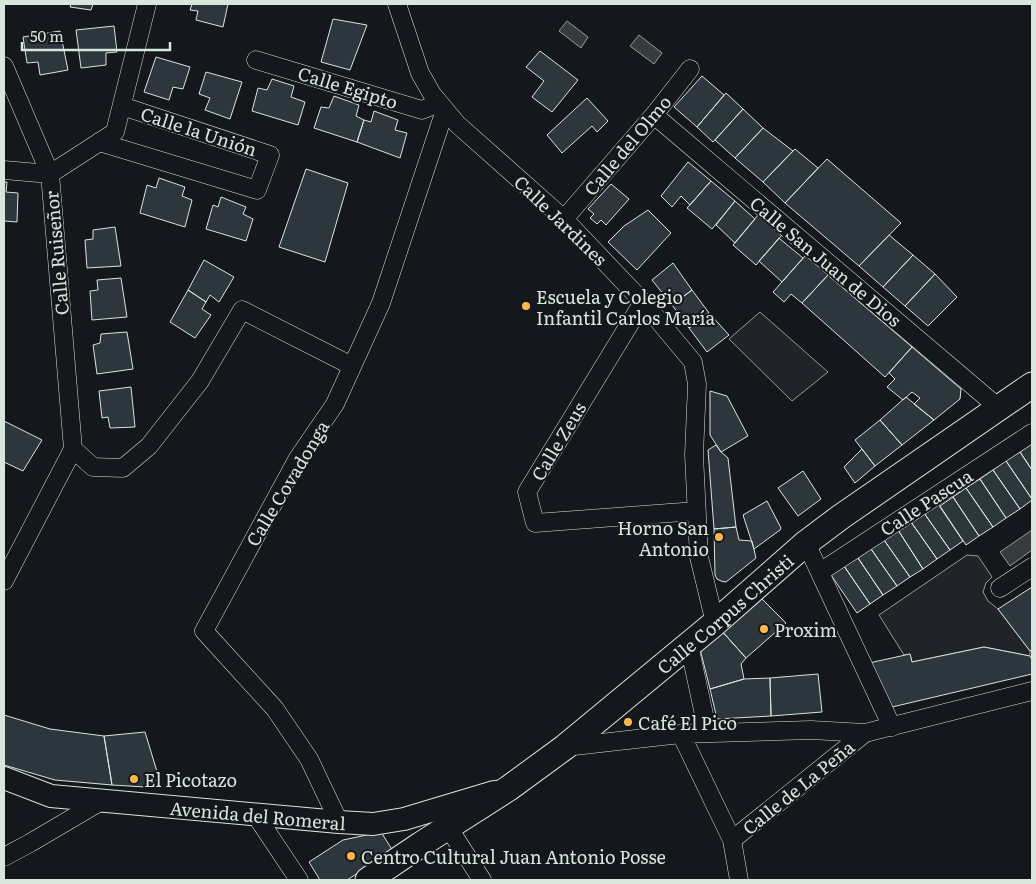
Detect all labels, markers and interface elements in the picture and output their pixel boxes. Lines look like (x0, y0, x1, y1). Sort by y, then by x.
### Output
scale bar (22, 20, 170, 52)
text: 50 m (30, 24, 64, 47)
street label: Calle Egipto (295, 59, 401, 115)
street label: Calle del Olmo (577, 89, 677, 201)
street label: Calle la Unión (137, 100, 261, 163)
street label: Calle Jardines (508, 169, 614, 271)
street label: Calle Ruiseñor (37, 189, 75, 316)
street label: Calle San Juan de Dios (744, 189, 908, 333)
place label: Escuela y Colegio Infantil Carlos María (536, 283, 716, 331)
marker: Escuela y Colegio Infantil Carlos María (520, 300, 532, 312)
street label: Calle Zeus (524, 397, 592, 485)
street label: Calle Covadonga (239, 415, 335, 551)
street label: Calle Pascua (874, 462, 978, 542)
place label: Horno San Antonio (617, 514, 709, 562)
marker: Horno San Antonio (713, 531, 725, 543)
street label: Calle Corpus Christi (650, 547, 799, 680)
place label: Proxim (774, 616, 837, 643)
marker: Proxim (758, 623, 770, 635)
place label: Café El Pico (638, 709, 737, 736)
marker: Café El Pico (622, 716, 634, 728)
street label: Calle de La Peña (736, 733, 860, 841)
place label: El Picotazo (144, 766, 237, 793)
marker: El Picotazo (128, 773, 140, 785)
street label: Avenida del Romeral (169, 793, 347, 836)
place label: Centro Cultural Juan Antonio Posse (361, 843, 666, 870)
marker: Centro Cultural Juan Antonio Posse (345, 850, 357, 862)

